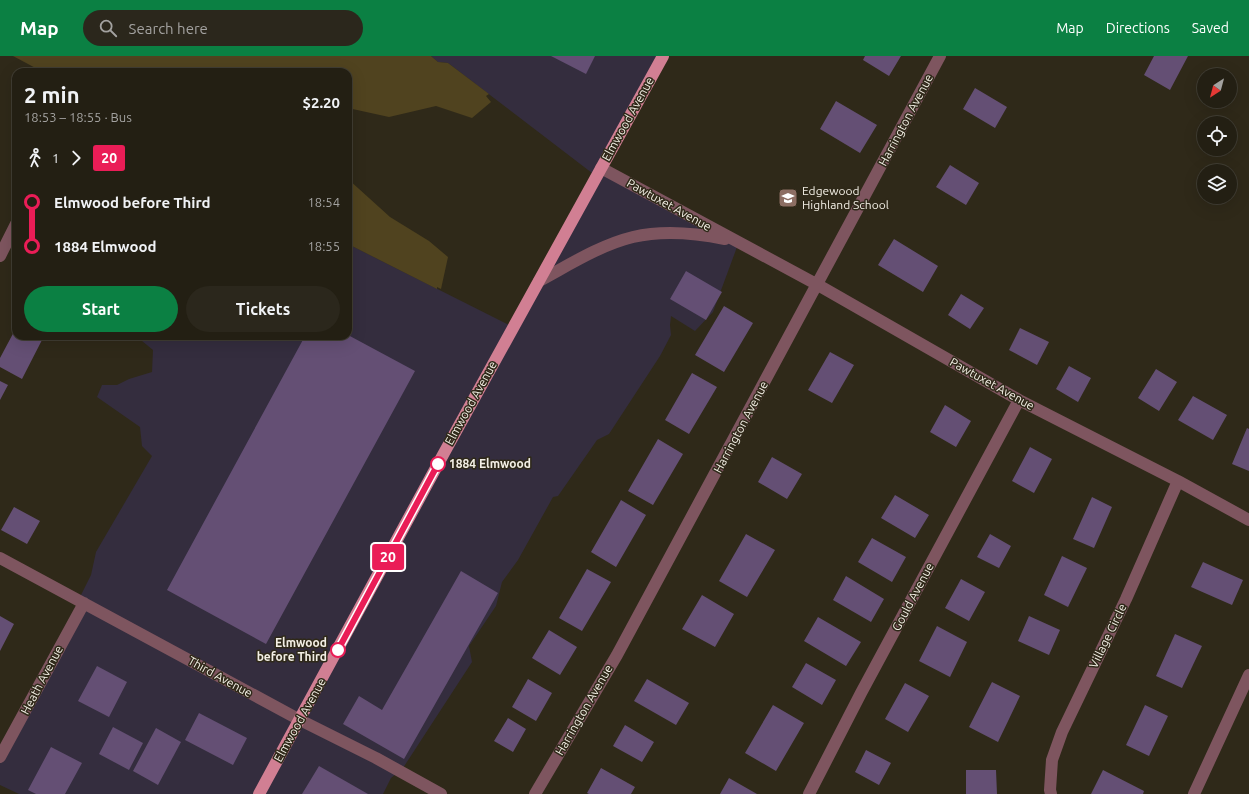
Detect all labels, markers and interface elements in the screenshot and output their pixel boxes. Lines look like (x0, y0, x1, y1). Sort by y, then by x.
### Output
search box (83, 10, 363, 46)
text: Map (20, 17, 59, 39)
icon: search (97, 17, 119, 39)
text: Search here (129, 20, 208, 37)
text: Map (1056, 20, 1084, 36)
text: Directions (1106, 20, 1170, 36)
text: Saved (1192, 20, 1229, 36)
north arrow (1197, 68, 1237, 108)
map controls (1197, 68, 1237, 204)
street label: Harrington Avenue (876, 72, 935, 168)
street label: Elmwood Avenue (599, 75, 656, 163)
text: 2 min (24, 82, 80, 107)
text: $2.20 (302, 94, 340, 111)
text: 18:53 – 18:55 · Bus (24, 110, 132, 124)
button: locate (1197, 116, 1237, 156)
icon: walk (24, 147, 46, 169)
icon: forward (65, 147, 87, 169)
text: 20 (101, 150, 117, 166)
text: 1 (52, 151, 59, 165)
button: layers (1197, 164, 1237, 204)
street label: Pawtuxet Avenue (625, 176, 714, 233)
place label: Edgewood Highland School (802, 184, 889, 211)
school or university icon: Edgewood Highland School (777, 187, 799, 209)
text: Elmwood before Third (54, 194, 211, 211)
text: 18:54 (307, 195, 340, 209)
text: 1884 Elmwood (54, 238, 156, 255)
text: 18:55 (307, 239, 340, 253)
button: Start (24, 286, 178, 332)
button: Tickets (186, 286, 340, 332)
street label: Pawtuxet Avenue (948, 355, 1037, 412)
street label: Elmwood Avenue (442, 359, 499, 447)
street label: Harrington Avenue (711, 379, 770, 475)
marker: 1884 Elmwood (430, 456, 446, 472)
place label: 1884 Elmwood (449, 457, 531, 470)
line badge: 20 (370, 544, 406, 570)
text: 20 (380, 549, 396, 565)
street label: Gould Avenue (889, 561, 936, 633)
street label: Village Circle (1086, 602, 1129, 670)
place label: Elmwood before Third (257, 636, 327, 663)
marker: Elmwood before Third (330, 642, 346, 658)
street label: Heath Avenue (18, 643, 65, 716)
street label: Third Avenue (186, 654, 255, 700)
street label: Harrington Avenue (552, 662, 615, 757)
street label: Elmwood Avenue (271, 676, 328, 764)

